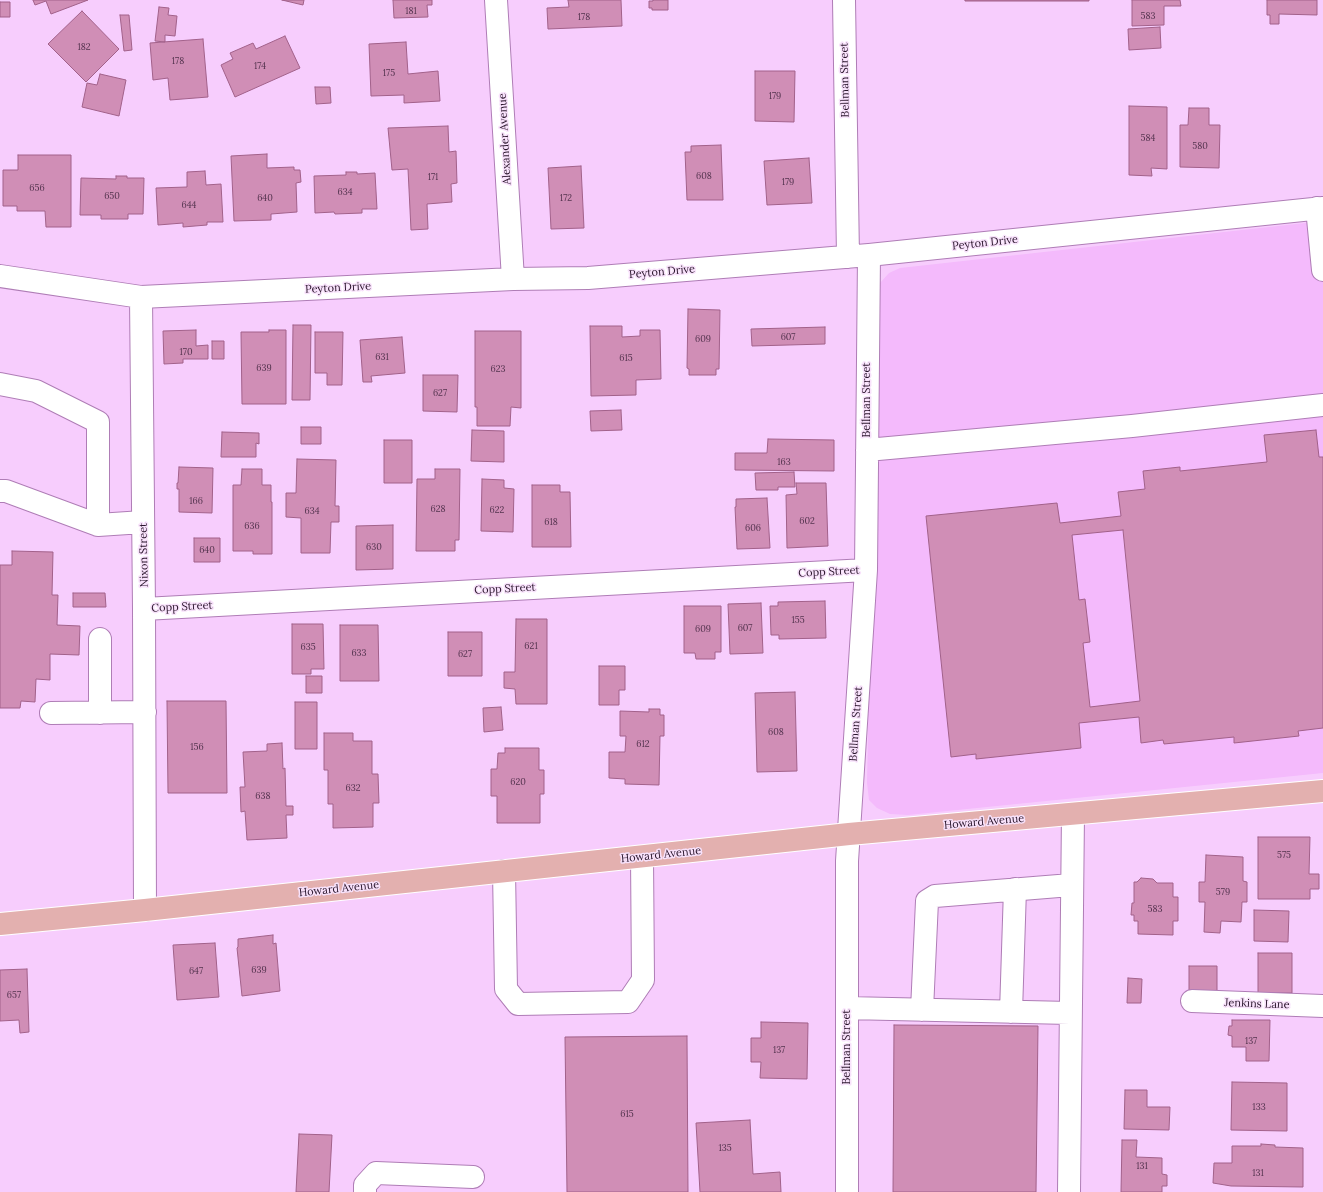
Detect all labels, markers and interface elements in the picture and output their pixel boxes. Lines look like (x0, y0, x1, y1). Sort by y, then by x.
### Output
house number: 181 (405, 6, 417, 16)
house number: 583 (1141, 11, 1155, 21)
house number: 178 (578, 12, 590, 22)
house number: 182 (77, 42, 91, 52)
street label: Bellman Street (838, 42, 852, 118)
house number: 178 (172, 56, 184, 66)
house number: 174 (254, 61, 266, 71)
house number: 175 (383, 68, 395, 78)
house number: 179 (769, 91, 781, 101)
street label: Alexander Avenue (496, 93, 514, 185)
house number: 584 (1141, 133, 1155, 143)
house number: 580 (1192, 141, 1208, 151)
house number: 608 (696, 171, 712, 181)
house number: 171 (428, 172, 438, 182)
house number: 179 (782, 177, 794, 187)
house number: 656 (29, 183, 45, 193)
house number: 634 (337, 187, 353, 197)
house number: 650 (104, 191, 120, 201)
house number: 640 (257, 193, 273, 203)
house number: 172 (560, 193, 572, 203)
house number: 644 (182, 200, 196, 210)
street label: Peyton Drive (951, 233, 1019, 253)
street label: Peyton Drive (629, 263, 695, 281)
street label: Peyton Drive (305, 280, 371, 296)
house number: 607 (781, 332, 795, 342)
house number: 609 (695, 334, 711, 344)
house number: 170 (179, 347, 193, 357)
house number: 631 (375, 352, 389, 362)
house number: 615 (619, 353, 633, 363)
street label: Bellman Street (860, 362, 874, 438)
house number: 639 (256, 363, 272, 373)
house number: 623 (491, 364, 505, 374)
house number: 627 (433, 388, 447, 398)
house number: 163 (777, 457, 791, 467)
house number: 166 (189, 496, 203, 506)
house number: 628 (430, 504, 446, 514)
house number: 622 (490, 505, 504, 515)
house number: 634 (304, 506, 320, 516)
house number: 602 (799, 516, 815, 526)
house number: 618 (544, 517, 558, 527)
house number: 636 (244, 521, 260, 531)
street label: Nixon Street (137, 523, 151, 587)
house number: 606 (745, 523, 761, 533)
house number: 630 (366, 542, 382, 552)
house number: 640 (199, 545, 215, 555)
street label: Copp Street (798, 564, 860, 580)
street label: Copp Street (474, 581, 536, 597)
street label: Copp Street (151, 599, 213, 615)
house number: 155 (791, 615, 805, 625)
house number: 607 (738, 623, 752, 633)
house number: 609 (695, 624, 711, 634)
house number: 621 (524, 641, 538, 651)
house number: 635 (300, 642, 316, 652)
house number: 633 (351, 648, 367, 658)
house number: 627 (458, 649, 472, 659)
street label: Bellman Street (847, 686, 865, 762)
house number: 608 (768, 727, 784, 737)
house number: 612 (636, 739, 650, 749)
house number: 156 (190, 742, 204, 752)
house number: 620 (510, 777, 526, 787)
house number: 632 (345, 783, 361, 793)
house number: 638 (255, 791, 271, 801)
street label: Howard Avenue (943, 812, 1025, 832)
street label: Howard Avenue (620, 844, 702, 866)
house number: 575 (1277, 850, 1291, 860)
street label: Howard Avenue (298, 878, 380, 900)
house number: 579 (1216, 887, 1230, 897)
house number: 583 (1148, 904, 1162, 914)
house number: 639 (251, 965, 267, 975)
house number: 647 (189, 966, 203, 976)
house number: 657 (7, 990, 21, 1000)
street label: Jenkins Lane (1224, 996, 1290, 1012)
street label: Bellman Street (840, 1009, 854, 1085)
house number: 137 (1245, 1036, 1257, 1046)
house number: 137 (773, 1045, 785, 1055)
house number: 133 (1252, 1102, 1266, 1112)
house number: 615 (620, 1109, 634, 1119)
house number: 135 (718, 1143, 732, 1153)
house number: 131 (1136, 1161, 1148, 1171)
house number: 131 (1252, 1168, 1264, 1178)

